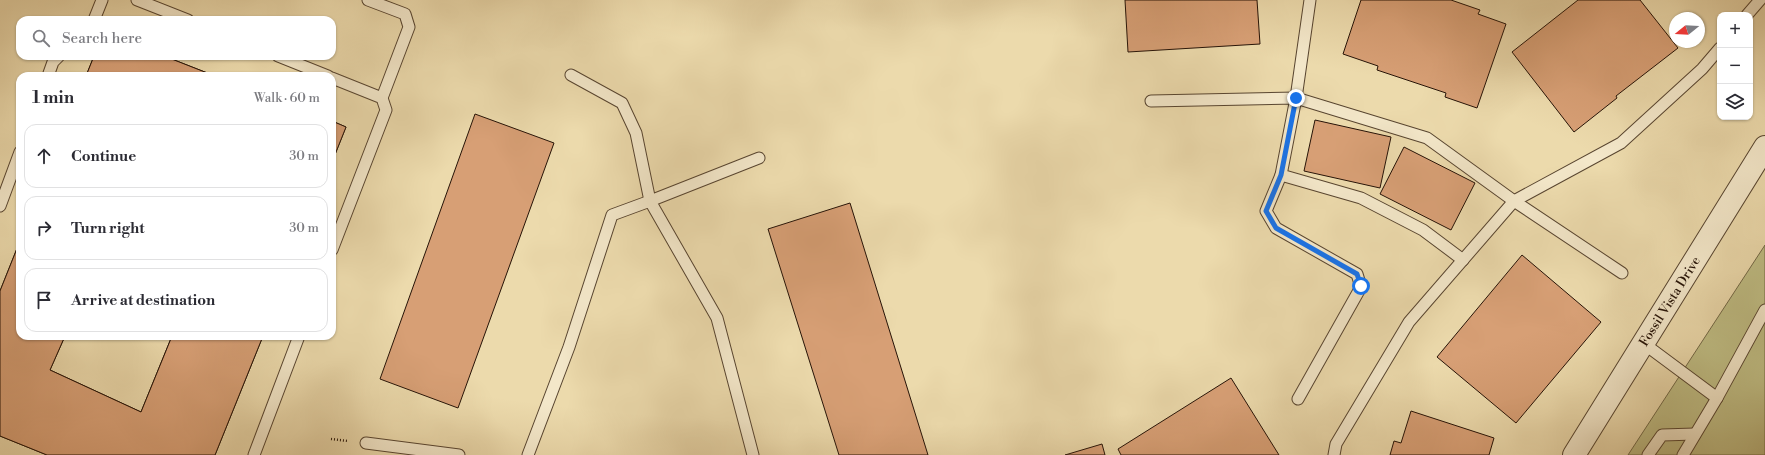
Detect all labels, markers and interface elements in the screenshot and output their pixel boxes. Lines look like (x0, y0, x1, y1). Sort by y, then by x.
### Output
north arrow (1669, 12, 1705, 48)
map controls (1717, 12, 1753, 120)
button: + (1717, 12, 1753, 48)
search box (16, 16, 336, 60)
icon: search (30, 27, 52, 49)
text: Search here (62, 29, 142, 48)
button: − (1717, 48, 1753, 84)
button: layers (1717, 84, 1753, 120)
text: 1 min (32, 87, 74, 109)
route end (1287, 89, 1305, 107)
text: Walk · 60 m (254, 90, 320, 106)
icon: ahead (33, 145, 55, 167)
text: Continue (71, 147, 136, 166)
text: 30 m (289, 148, 319, 164)
icon: right (33, 217, 55, 239)
text: Turn right (71, 219, 145, 238)
text: 30 m (289, 220, 319, 236)
street label: Fossil Vista Drive (1636, 253, 1704, 349)
route start (1352, 277, 1370, 295)
icon: arrive (33, 289, 55, 311)
text: Arrive at destination (71, 291, 215, 310)

